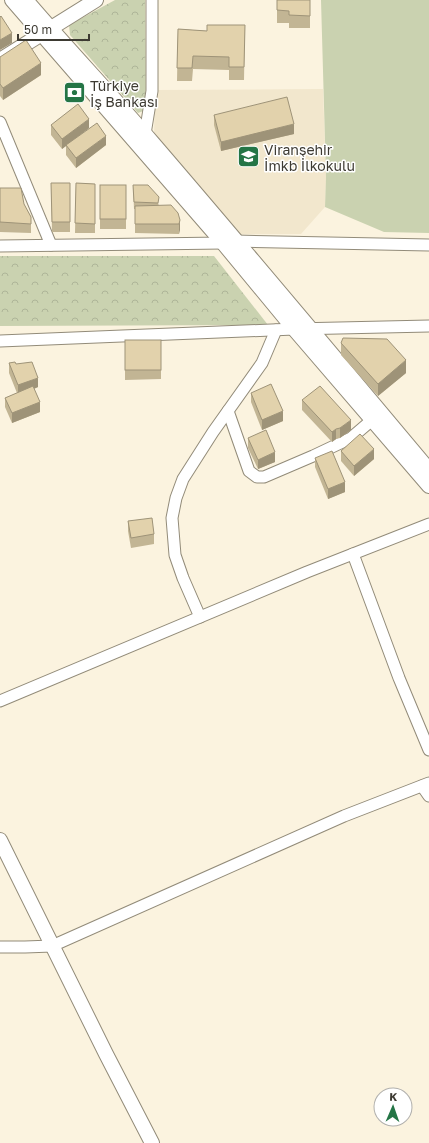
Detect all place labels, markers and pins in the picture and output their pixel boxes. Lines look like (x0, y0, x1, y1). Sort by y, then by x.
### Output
place label: Türkiye İş Bankası (90, 77, 158, 110)
bank icon: Türkiye İş Bankası (62, 80, 88, 106)
place label: Viranşehir İmkb İlkokulu (264, 141, 355, 174)
school or university icon: Viranşehir İmkb İlkokulu (235, 144, 261, 170)

